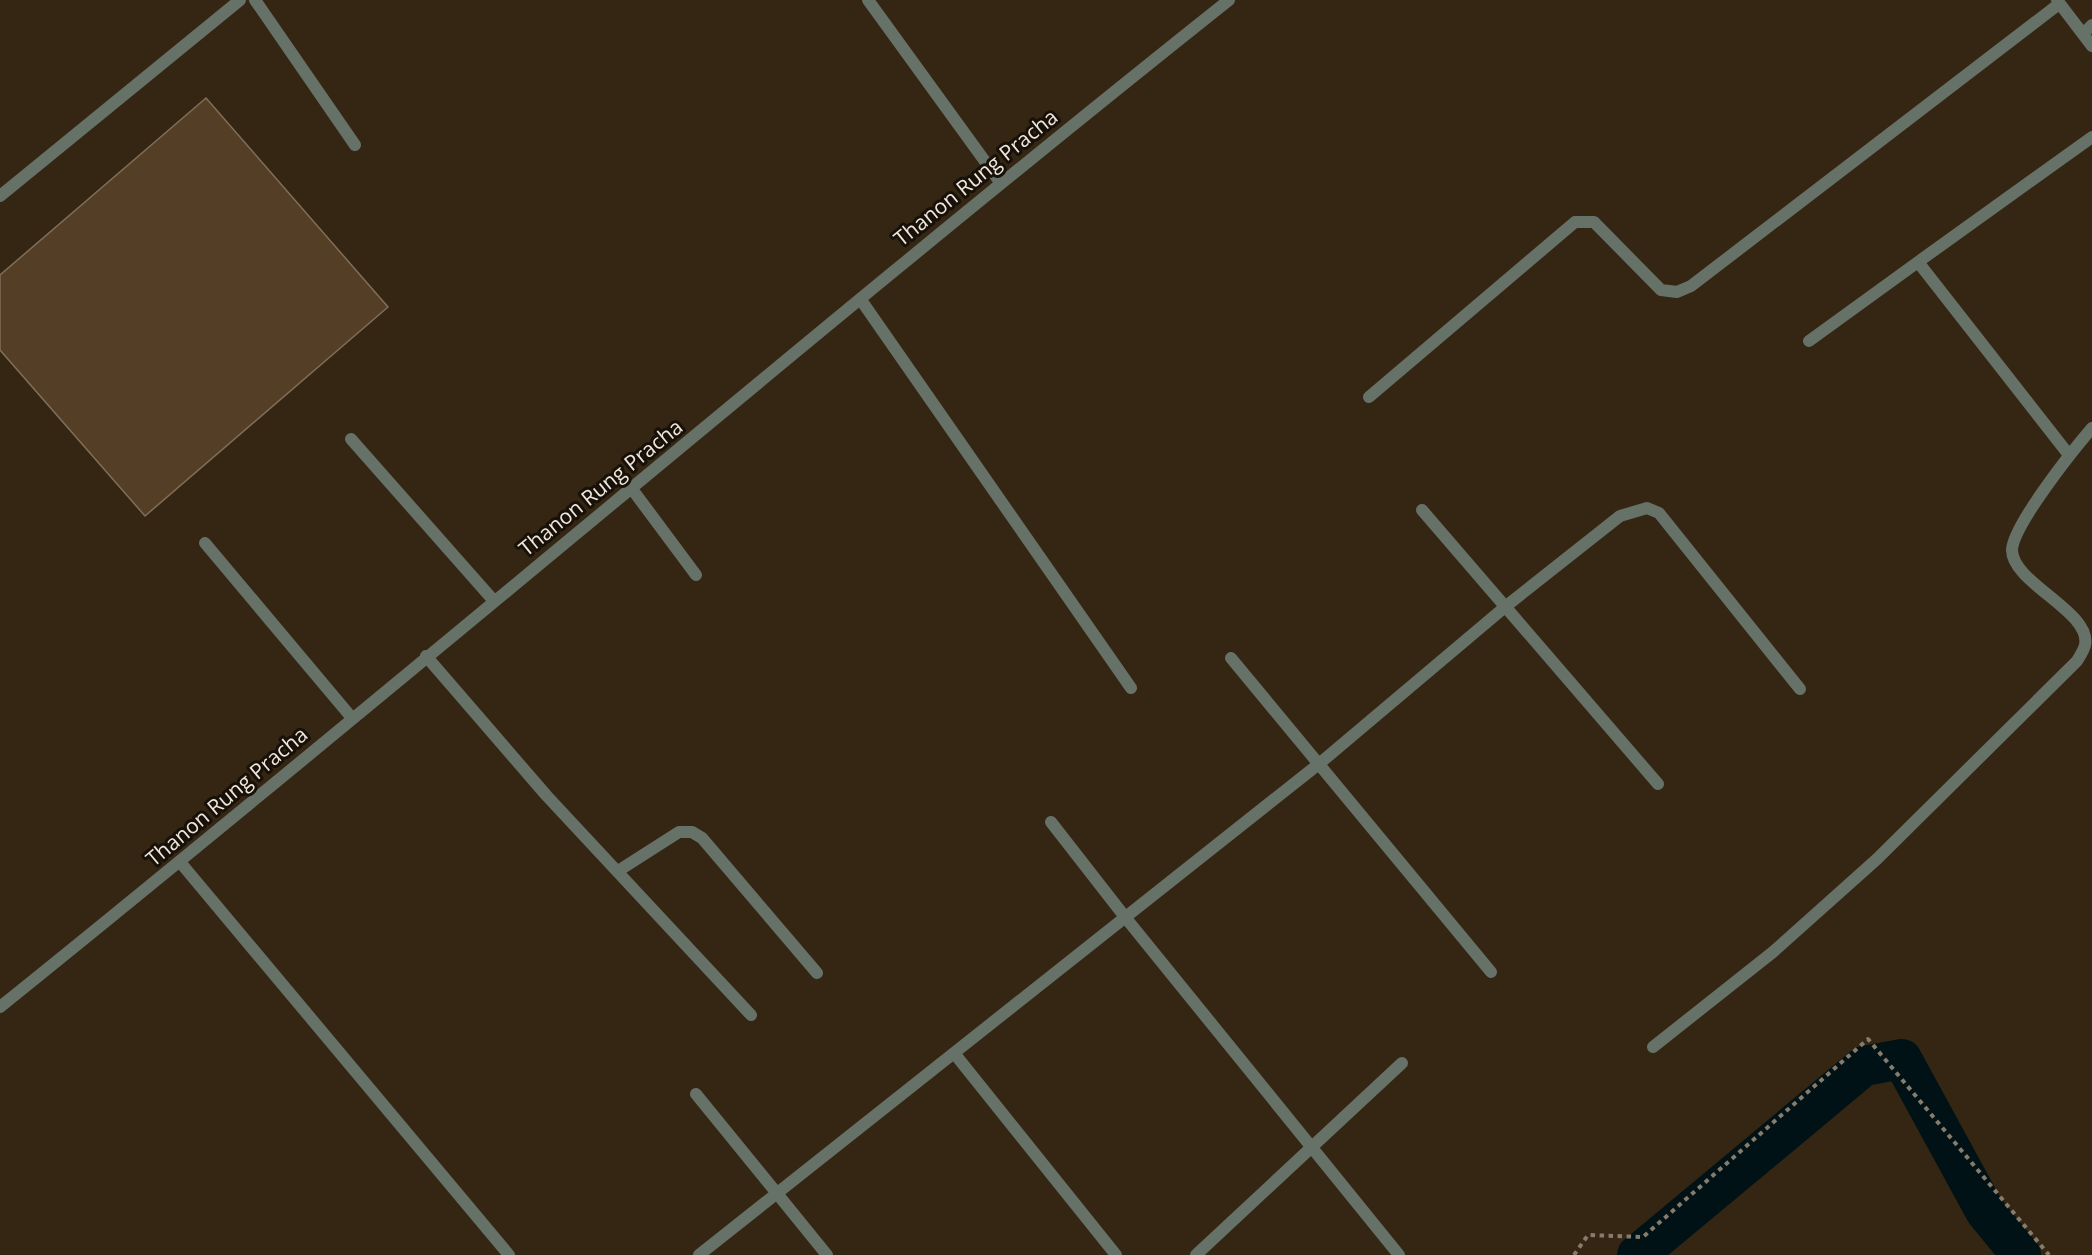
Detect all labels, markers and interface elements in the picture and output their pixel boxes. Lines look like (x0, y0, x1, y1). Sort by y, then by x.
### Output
street label: Thanon Rung Pracha (888, 102, 1063, 252)
street label: Thanon Rung Pracha (513, 412, 688, 562)
street label: Thanon Rung Pracha (140, 720, 313, 872)

